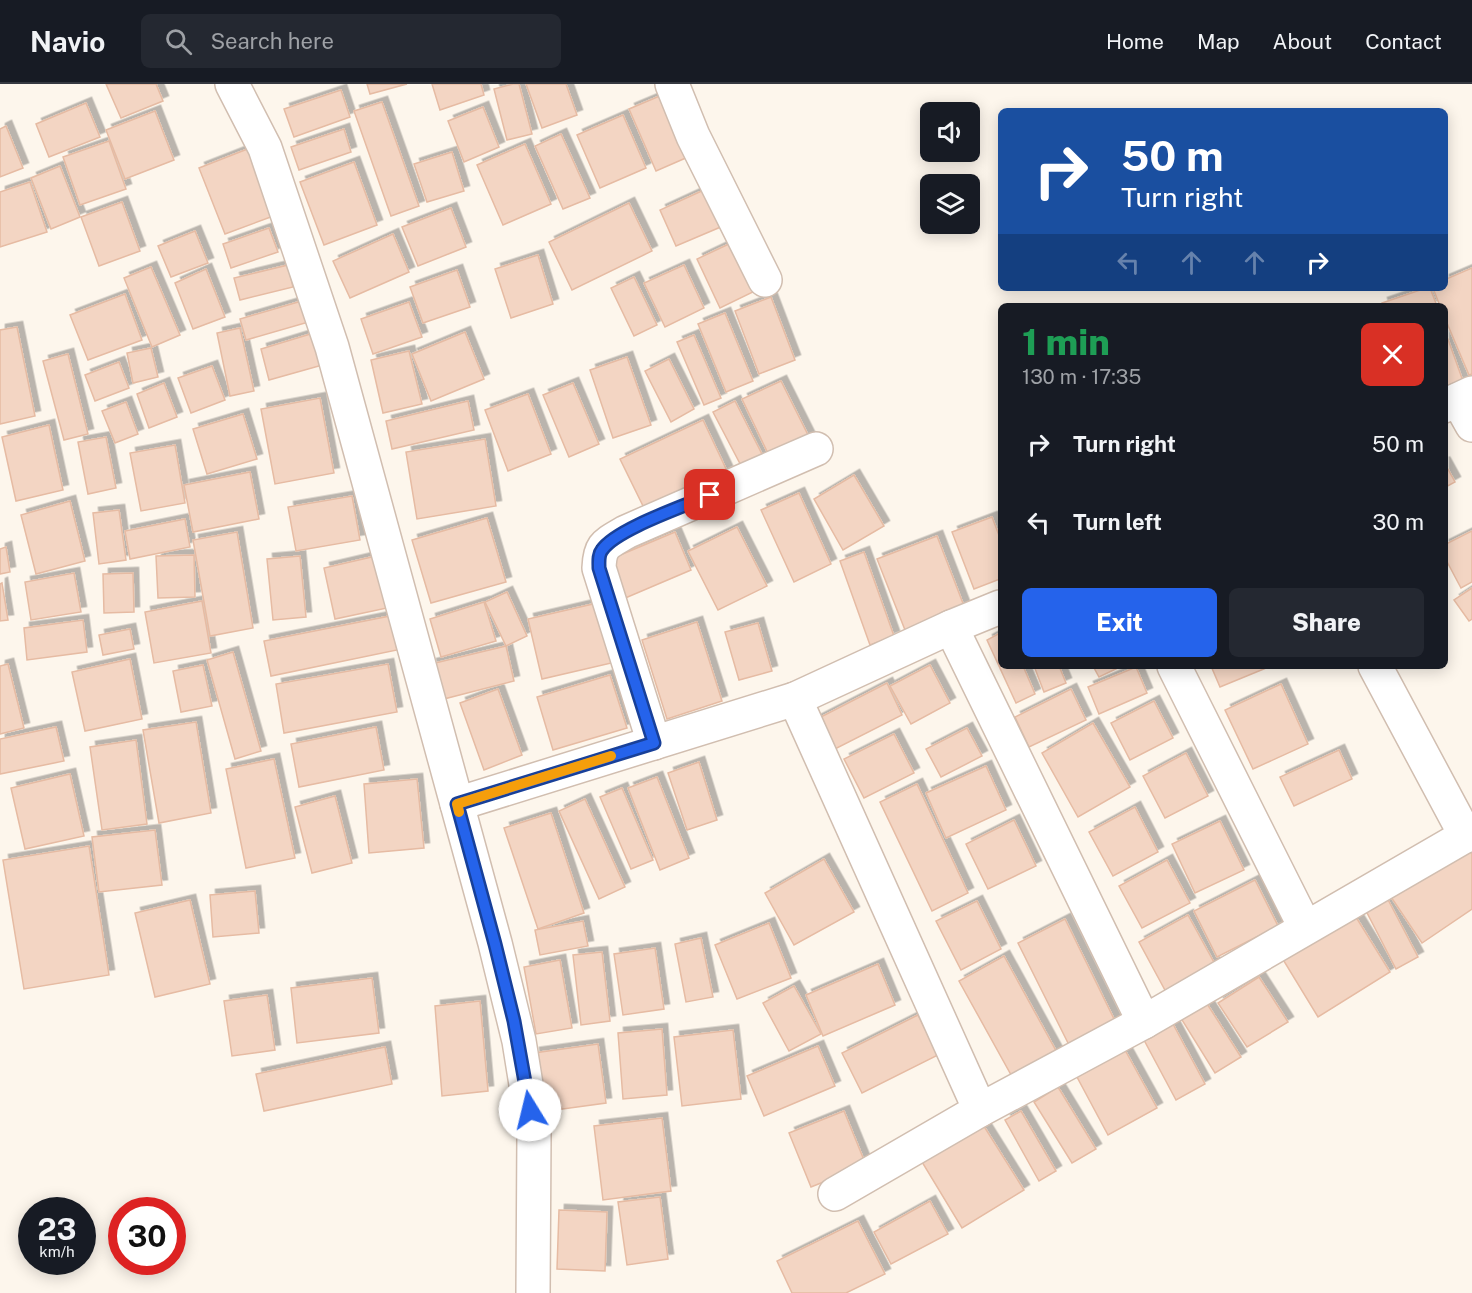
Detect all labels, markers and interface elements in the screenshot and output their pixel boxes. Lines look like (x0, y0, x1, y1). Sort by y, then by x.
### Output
search box (141, 14, 561, 68)
text: Navio (30, 25, 105, 58)
icon: search (162, 25, 195, 58)
text: Search here (210, 28, 334, 54)
text: Home (1106, 29, 1164, 54)
text: Map (1197, 29, 1240, 54)
text: About (1273, 29, 1332, 54)
text: Contact (1365, 29, 1442, 54)
map controls (920, 102, 980, 234)
button: sound (920, 102, 980, 162)
text: 50 m (1121, 131, 1224, 180)
icon: right (1022, 132, 1100, 210)
button: layers (920, 174, 980, 234)
text: Turn right (1121, 181, 1244, 213)
icon: left (1112, 246, 1145, 279)
icon: ahead (1175, 246, 1208, 279)
icon: ahead (1238, 246, 1271, 279)
icon: right (1301, 246, 1334, 279)
text: 1 min (1022, 321, 1110, 363)
button: close (1361, 323, 1424, 386)
text: 130 m · 17:35 (1022, 365, 1141, 389)
icon: right (1022, 428, 1055, 461)
text: Turn right (1073, 431, 1176, 457)
text: 50 m (1372, 431, 1424, 457)
pin (684, 469, 735, 520)
icon: arrive (693, 478, 726, 511)
icon: left (1022, 506, 1055, 539)
text: Turn left (1073, 509, 1162, 535)
text: 30 m (1372, 509, 1424, 535)
button: Exit (1022, 588, 1217, 657)
button: Share (1229, 588, 1424, 657)
position arrow (498, 1078, 562, 1142)
speed limit sign: 30 (108, 1197, 186, 1275)
text: 23 (37, 1211, 77, 1247)
text: km/h (39, 1243, 75, 1260)

